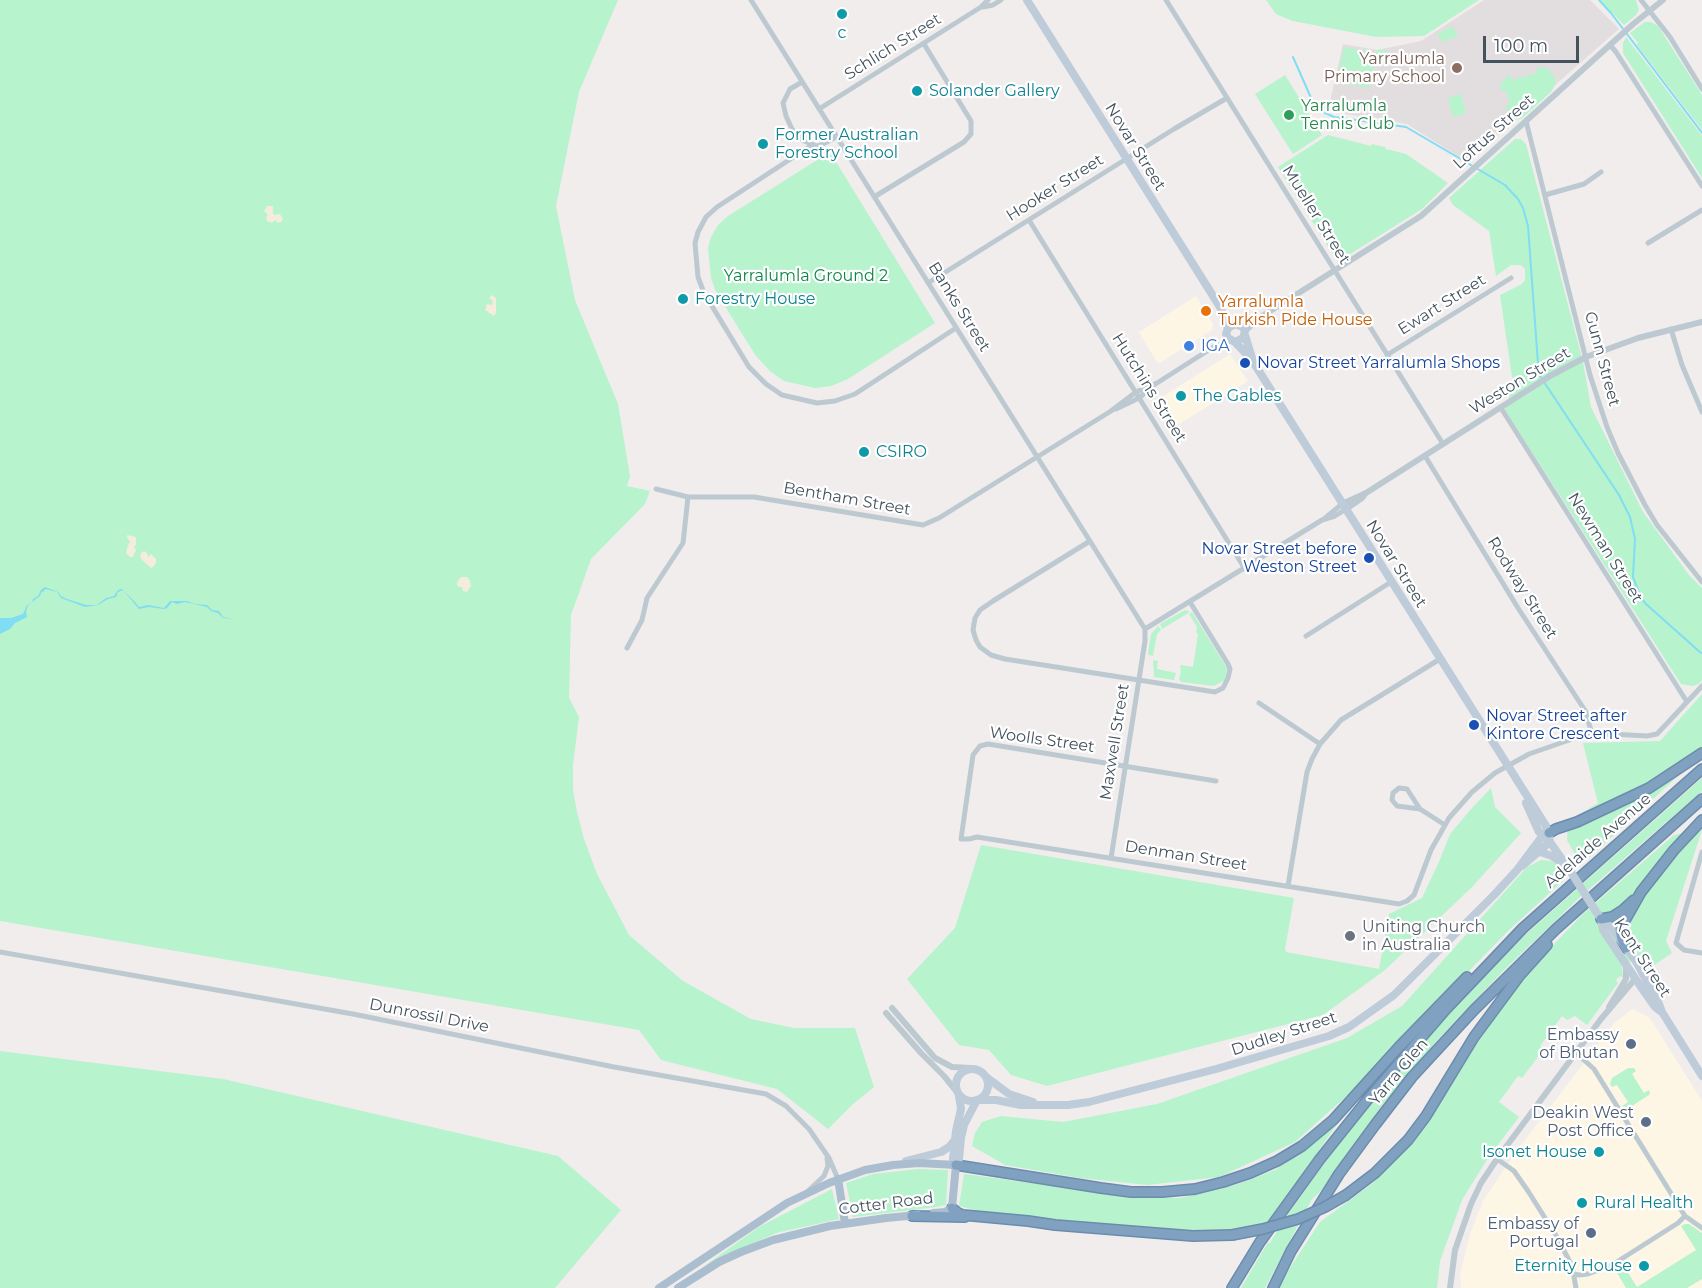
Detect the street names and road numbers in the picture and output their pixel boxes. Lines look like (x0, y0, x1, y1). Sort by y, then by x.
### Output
street label: Schlich Street (841, 10, 945, 84)
street label: Loftus Street (1450, 91, 1538, 173)
street label: Novar Street (1100, 100, 1170, 194)
street label: Hooker Street (1003, 150, 1107, 226)
street label: Mueller Street (1278, 162, 1354, 268)
street label: Banks Street (924, 259, 994, 355)
street label: Ewart Street (1395, 271, 1489, 339)
street label: Gunn Street (1580, 310, 1624, 408)
street label: Hutchins Street (1108, 330, 1190, 446)
street label: Weston Street (1466, 343, 1574, 419)
street label: Bentham Street (782, 478, 912, 520)
street label: Newman Street (1563, 489, 1647, 607)
street label: Novar Street (1361, 517, 1431, 611)
street label: Rodway Street (1483, 533, 1561, 643)
street label: Maxwell Street (1096, 682, 1134, 802)
street label: Woolls Street (988, 723, 1096, 757)
street label: Adelaide Avenue (1541, 789, 1655, 893)
street label: Denman Street (1124, 837, 1248, 875)
street label: Kent Street (1609, 915, 1675, 1001)
street label: Dunrossil Drive (368, 995, 490, 1037)
street label: Dudley Street (1229, 1008, 1339, 1060)
street label: Yarra Glen (1365, 1035, 1433, 1109)
street label: Cotter Road (837, 1189, 935, 1219)

